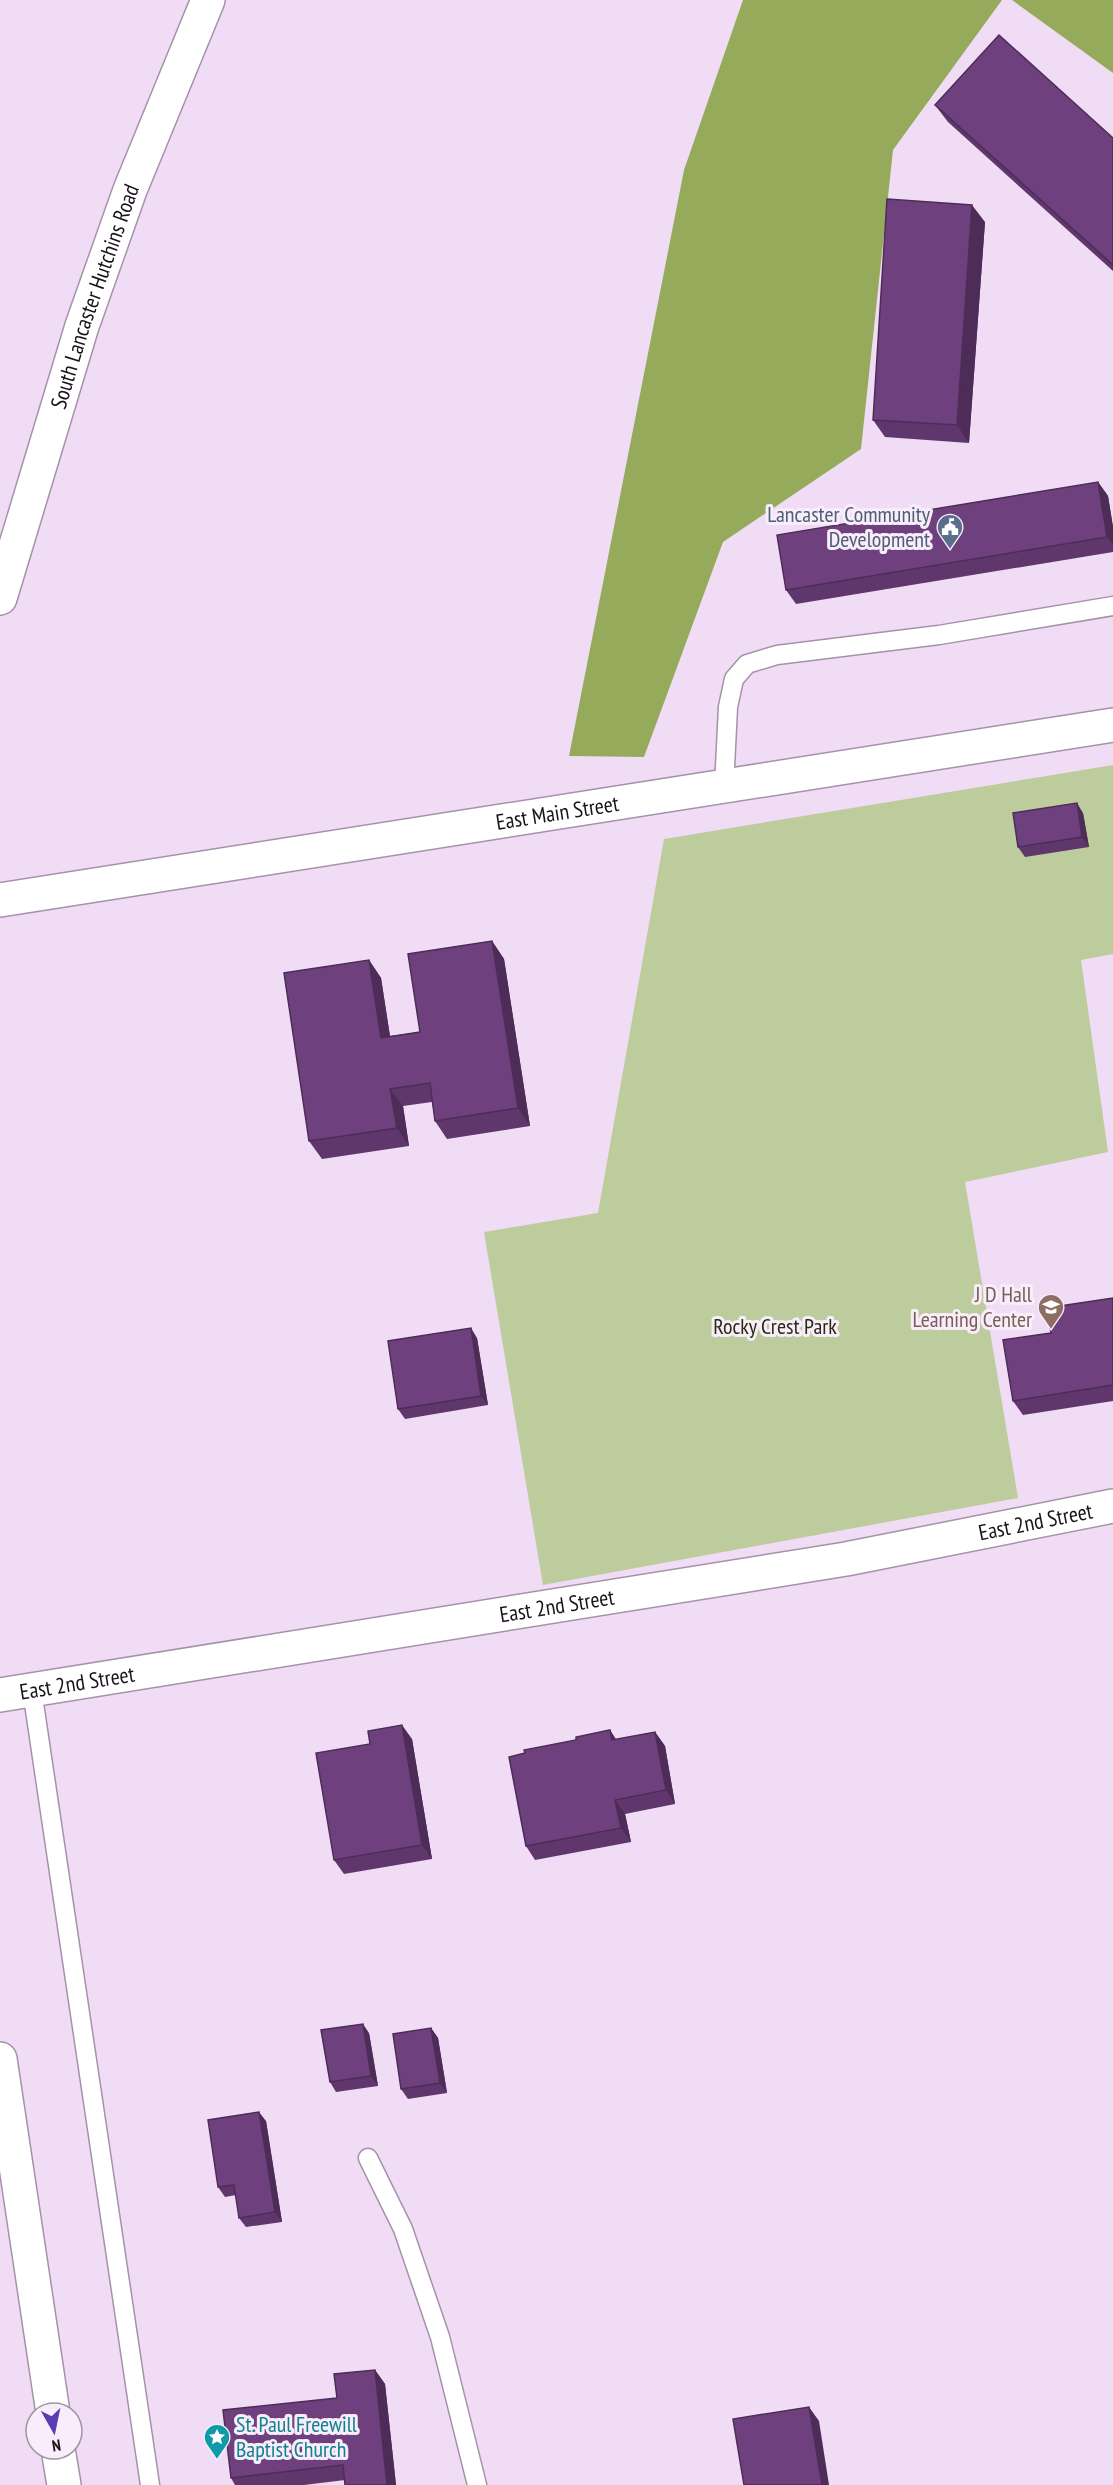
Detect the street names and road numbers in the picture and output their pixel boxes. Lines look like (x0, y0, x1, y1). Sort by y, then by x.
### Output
street label: South Lancaster Hutchins Road (44, 180, 145, 412)
street label: East Main Street (494, 789, 621, 836)
street label: East 2nd Street (976, 1496, 1095, 1546)
street label: East 2nd Street (497, 1582, 616, 1628)
street label: East 2nd Street (18, 1660, 136, 1706)

